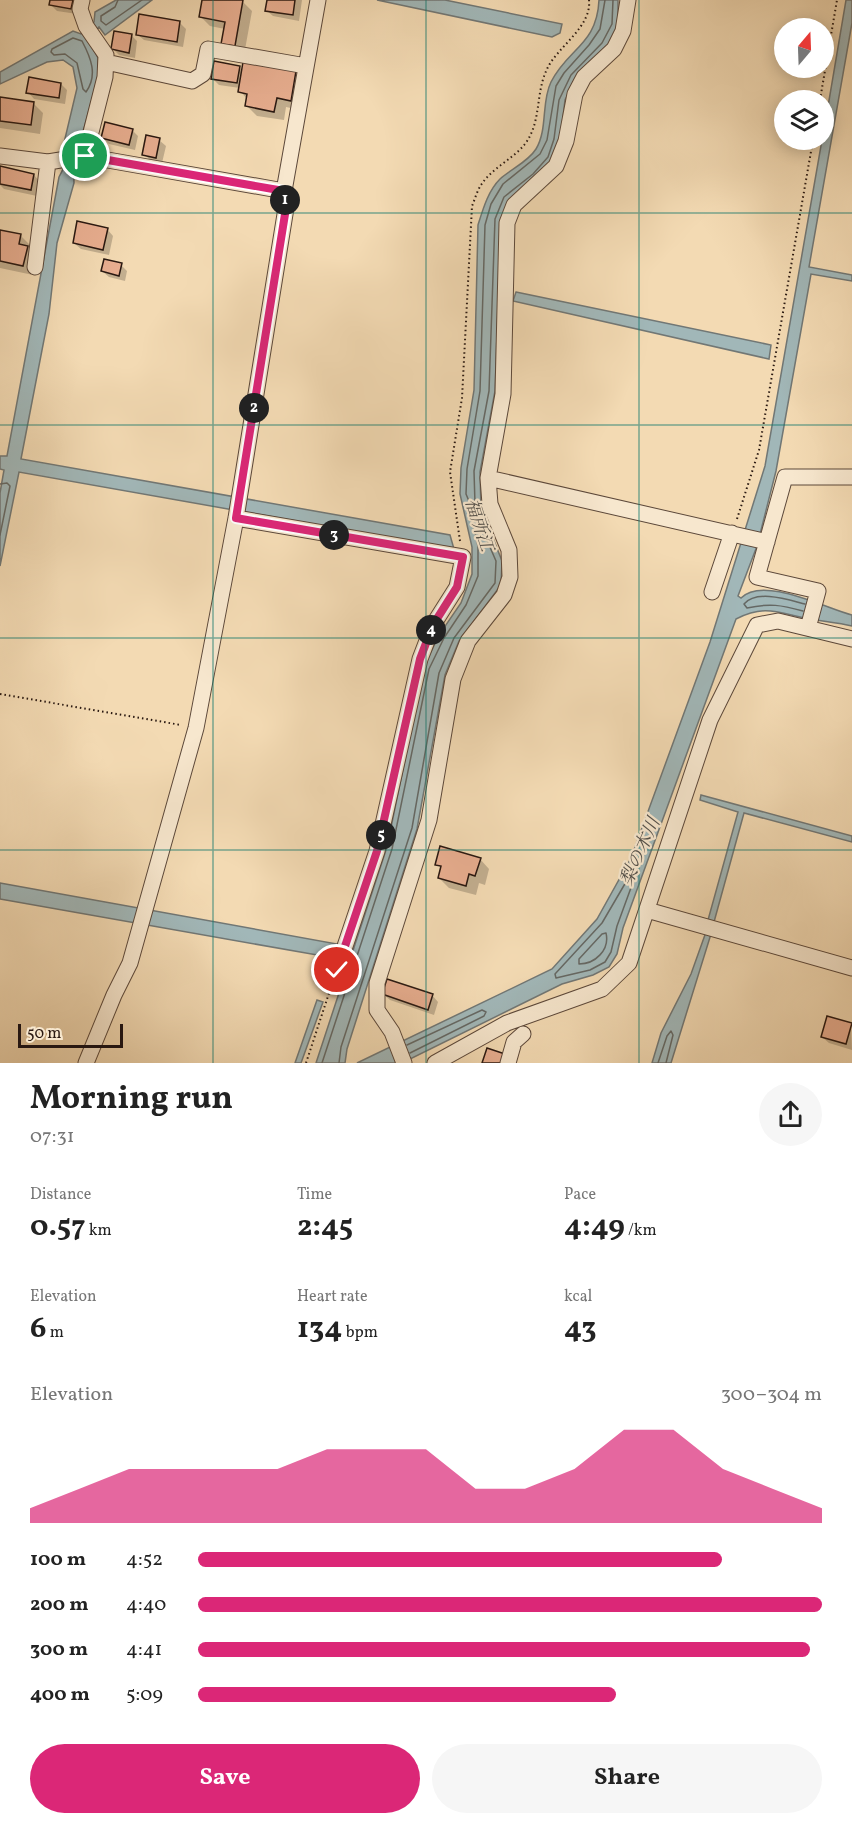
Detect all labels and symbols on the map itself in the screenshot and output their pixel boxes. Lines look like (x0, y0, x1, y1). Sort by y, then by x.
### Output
north arrow (774, 18, 834, 78)
pin (59, 130, 110, 181)
pin: 1 (270, 185, 300, 215)
pin: 2 (239, 393, 269, 423)
water label: 福所江 (458, 495, 499, 557)
pin: 3 (319, 520, 349, 550)
pin: 4 (416, 615, 446, 645)
water label: 梨の木川 (615, 812, 668, 890)
pin: 5 (366, 820, 396, 850)
pin (311, 944, 362, 995)
scale bar (18, 1021, 123, 1048)

